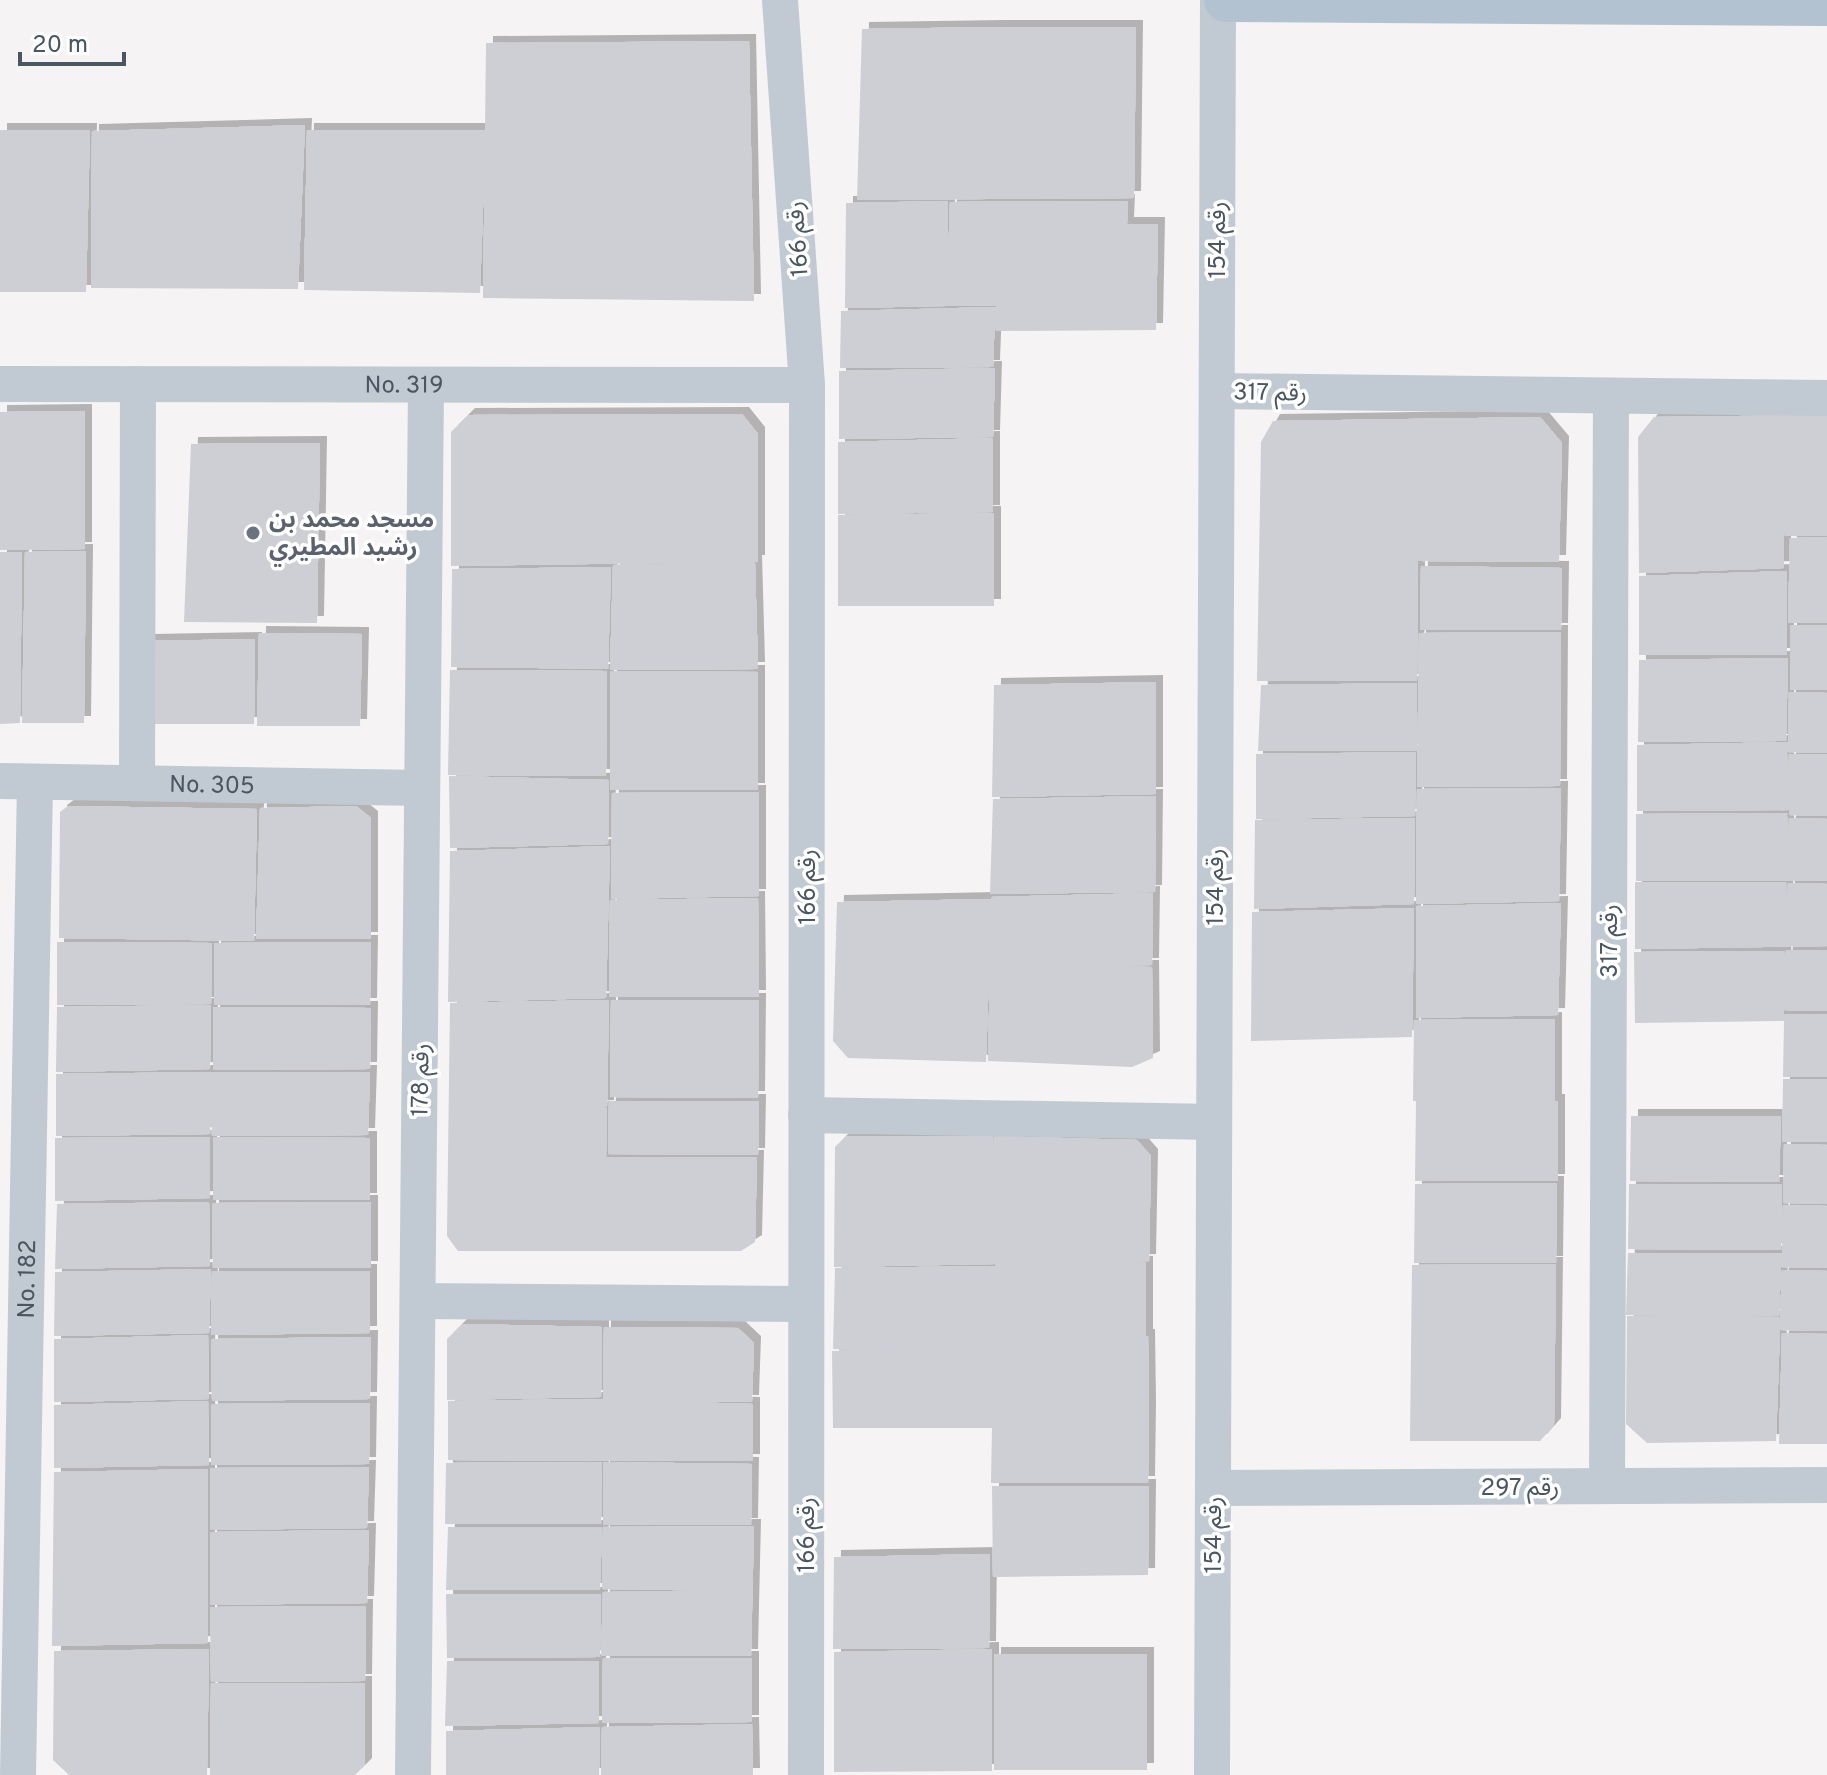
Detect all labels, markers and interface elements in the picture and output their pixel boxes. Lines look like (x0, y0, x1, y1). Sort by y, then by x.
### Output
scale bar (20, 16, 124, 66)
text: 20 m (32, 31, 88, 61)
street label: رقم 166 (781, 200, 817, 278)
street label: رقم 154 (1204, 201, 1234, 279)
street label: No. 319 (364, 371, 444, 402)
street label: رقم 317 (1233, 378, 1307, 410)
place label: مسجد محمد بن رشيد المطيري (269, 506, 434, 567)
marker: مسجد محمد بن رشيد المطيري (244, 524, 262, 542)
street label: No. 305 (169, 771, 255, 802)
street label: رقم 154 (1202, 848, 1232, 926)
street label: رقم 166 (794, 849, 824, 925)
street label: رقم 317 (1596, 904, 1626, 978)
street label: رقم 178 (406, 1043, 438, 1117)
street label: No. 182 (13, 1239, 44, 1319)
street label: رقم 297 (1481, 1474, 1559, 1504)
street label: رقم 154 (1200, 1496, 1230, 1574)
street label: رقم 166 (793, 1497, 823, 1573)

